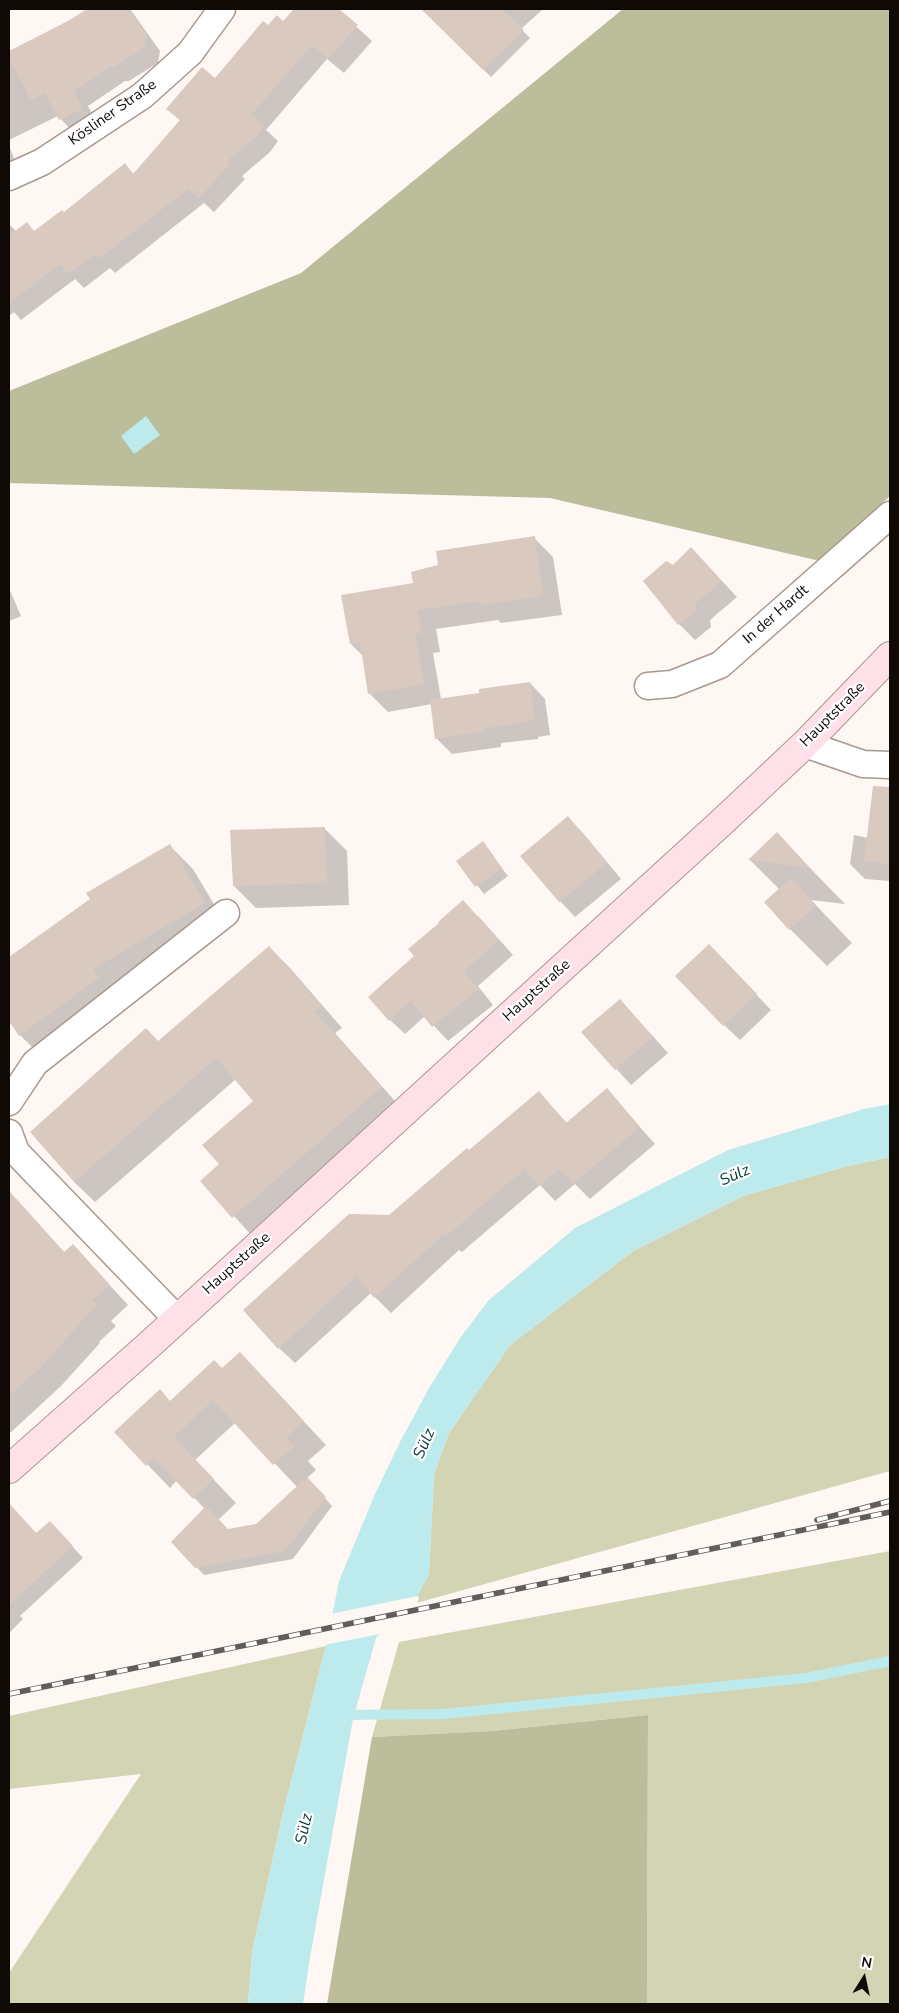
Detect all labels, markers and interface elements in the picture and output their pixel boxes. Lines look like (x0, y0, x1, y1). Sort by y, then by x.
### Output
street label: Kösliner Straße (66, 76, 160, 150)
street label: In der Hardt (740, 582, 812, 648)
street label: Hauptstraße (797, 679, 869, 751)
street label: Hauptstraße (500, 956, 574, 1026)
water label: Sülz (717, 1161, 753, 1191)
street label: Hauptstraße (200, 1229, 274, 1299)
water label: Sülz (410, 1426, 440, 1462)
water label: Sülz (292, 1812, 318, 1846)
text: N (860, 1952, 873, 1973)
north arrow (839, 1953, 889, 2003)

